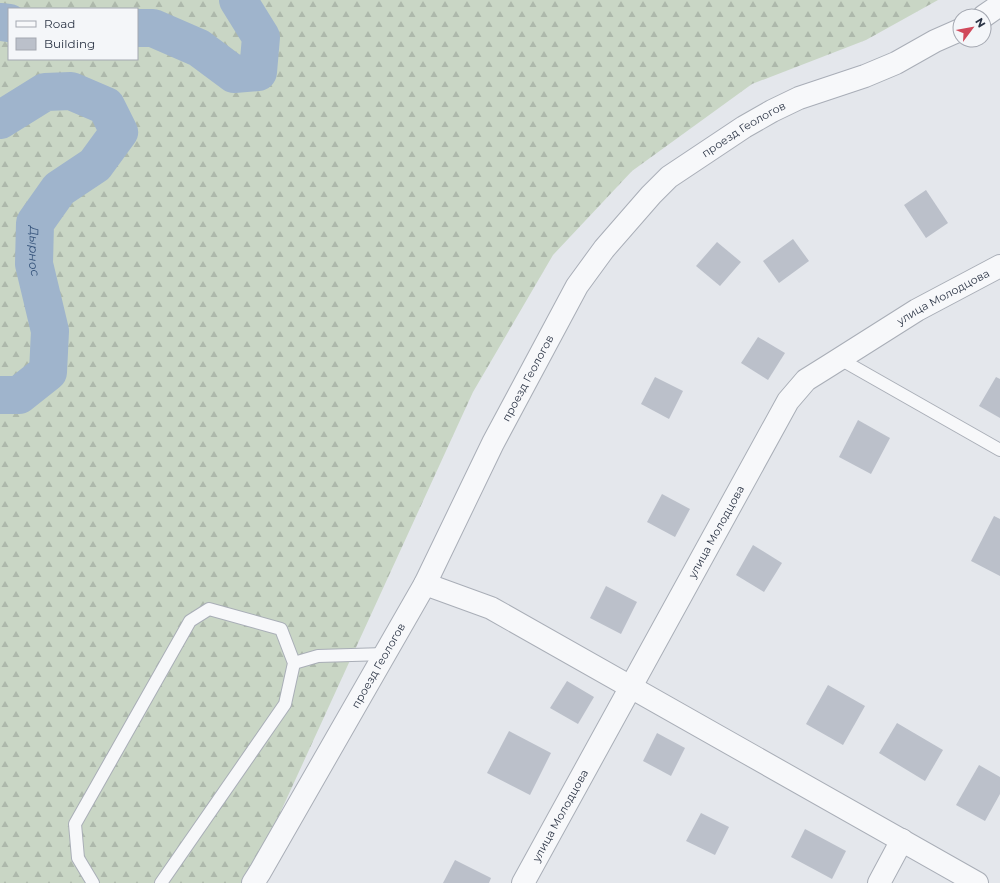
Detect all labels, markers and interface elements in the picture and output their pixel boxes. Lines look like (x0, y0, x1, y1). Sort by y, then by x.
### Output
legend (8, 8, 138, 60)
north arrow (952, 8, 992, 48)
text: N (972, 15, 989, 30)
text: Road (44, 16, 75, 31)
text: Building (44, 36, 95, 51)
street label: проезд Геологов (699, 99, 788, 160)
water label: Дырнос (26, 225, 44, 278)
street label: улица Молодцова (893, 266, 992, 329)
street label: проезд Геологов (499, 333, 557, 424)
street label: улица Молодцова (685, 483, 747, 581)
street label: проезд Геологов (348, 620, 408, 711)
street label: улица Молодцова (529, 767, 591, 865)

